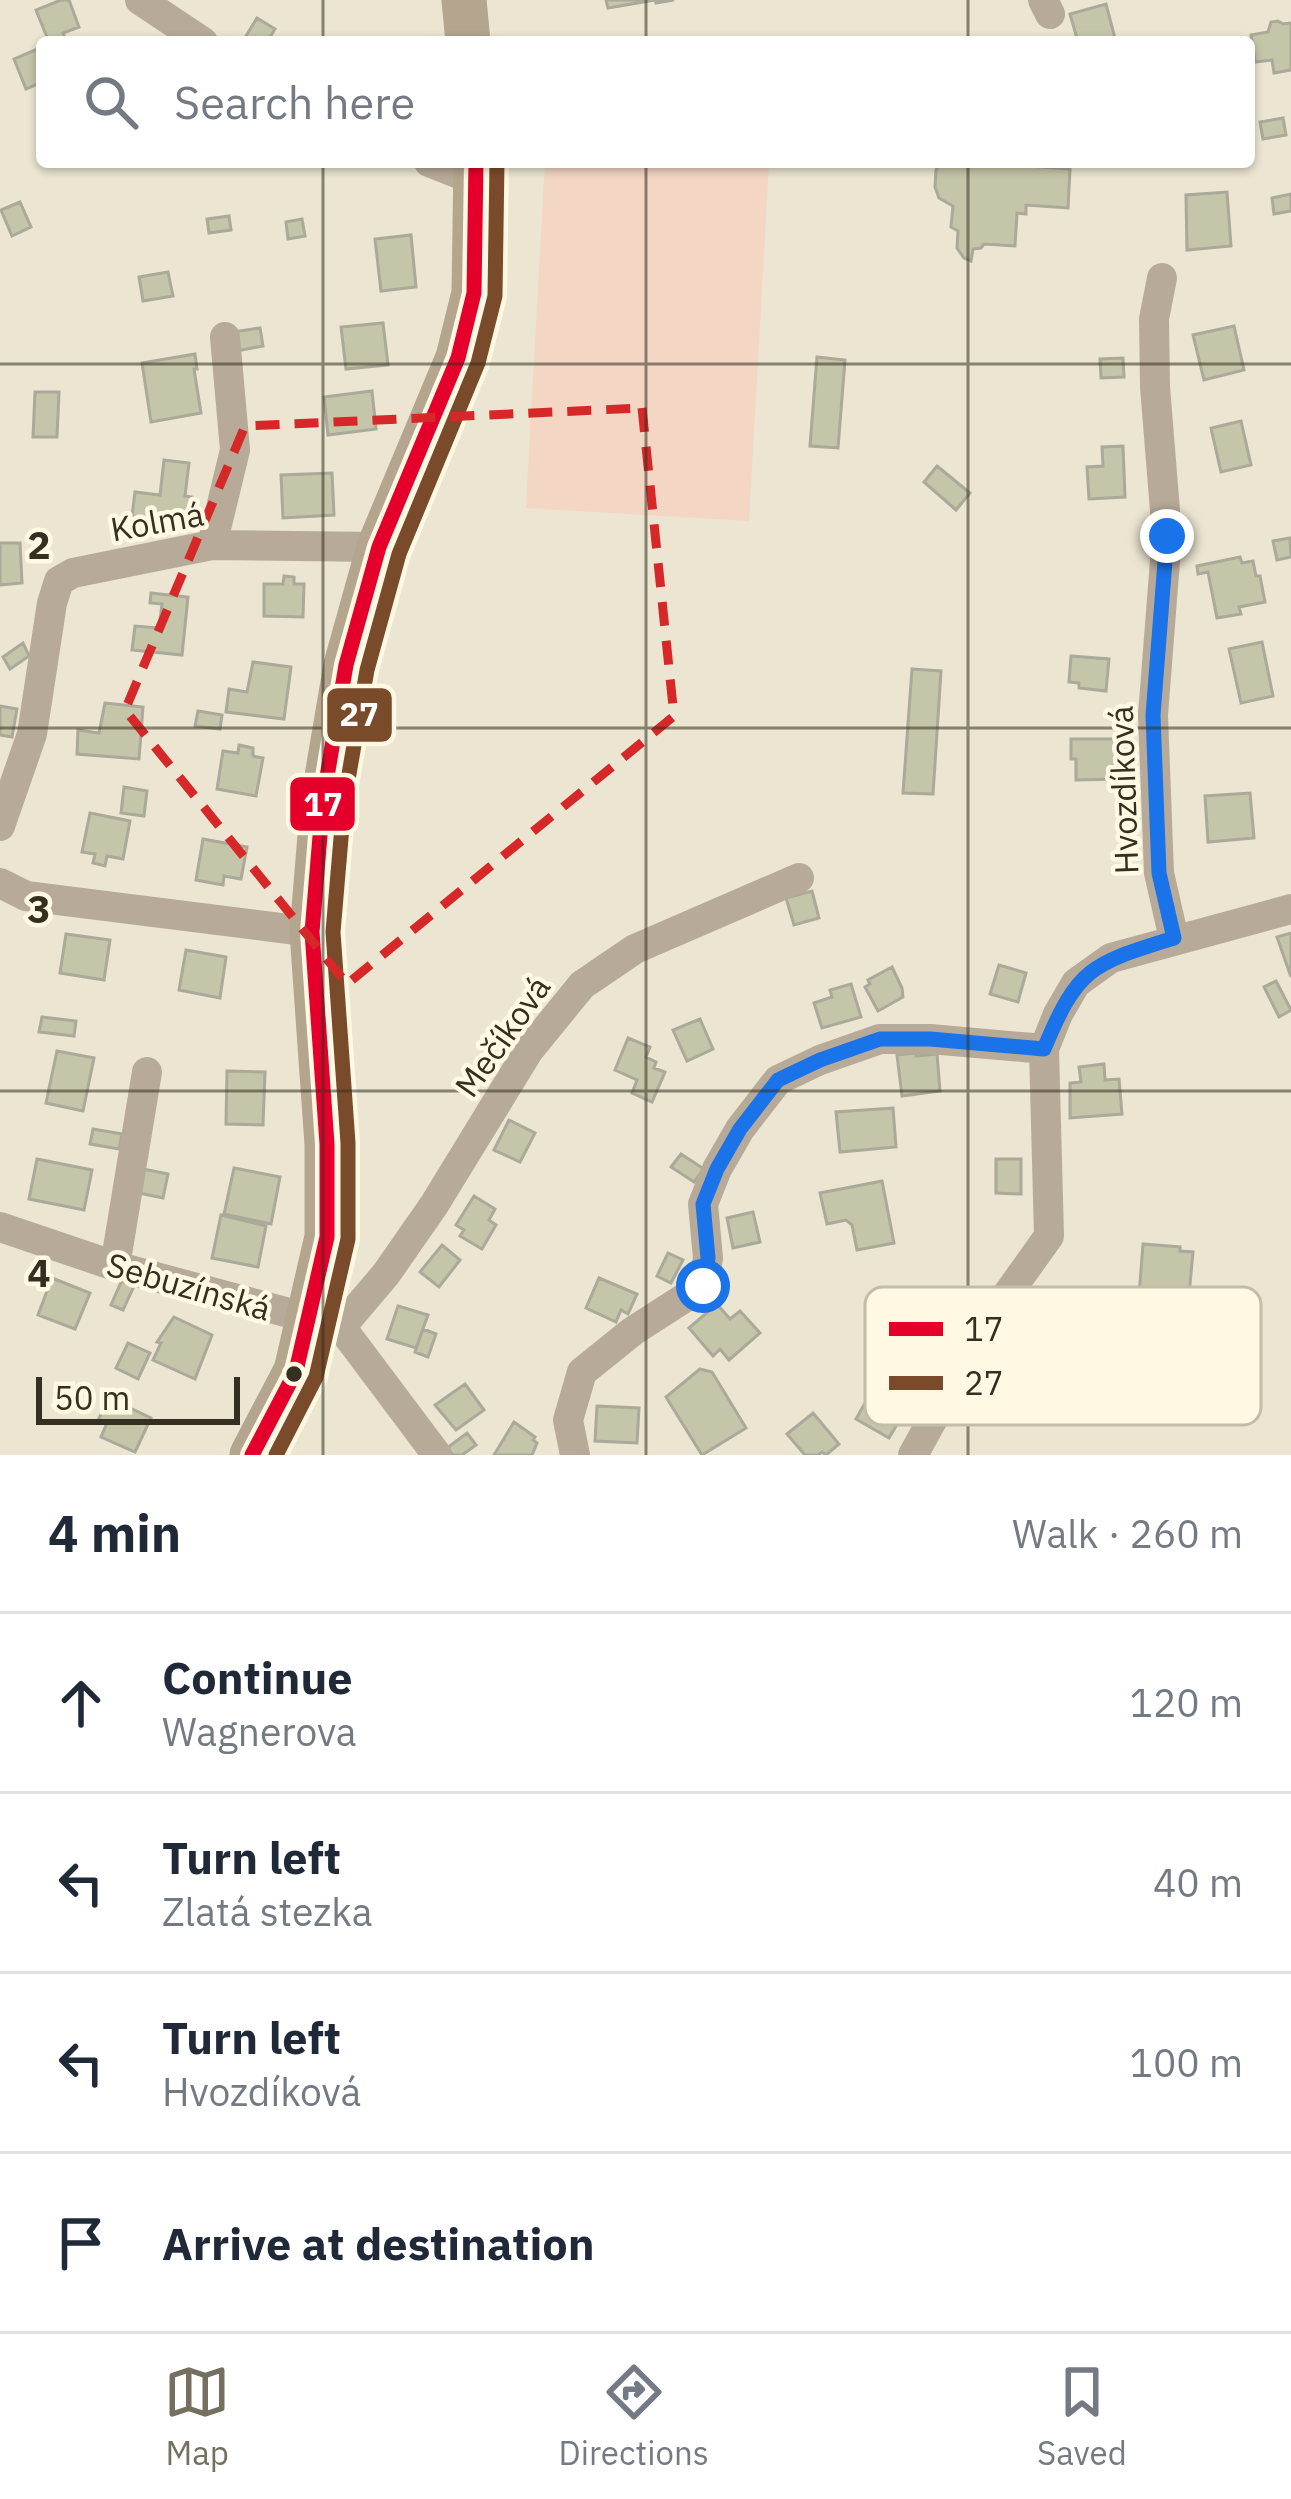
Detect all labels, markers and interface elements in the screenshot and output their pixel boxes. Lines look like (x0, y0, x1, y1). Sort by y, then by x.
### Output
search box (36, 36, 1255, 168)
icon: search (78, 69, 144, 135)
text: Search here (174, 73, 415, 131)
street label: Kolmá (107, 492, 207, 550)
route end (1140, 509, 1194, 563)
text: 2 (27, 519, 51, 570)
line badge: 27 (325, 686, 394, 744)
text: 27 (339, 692, 379, 735)
street label: Hvozdíková (1099, 705, 1147, 875)
line badge: 17 (288, 775, 357, 833)
text: 17 (303, 782, 343, 825)
text: 3 (27, 883, 51, 934)
street label: Mečíková (445, 967, 559, 1105)
street label: Sebuzínská (102, 1242, 276, 1330)
text: 4 (27, 1247, 51, 1298)
route start (676, 1259, 730, 1313)
legend (865, 1287, 1261, 1425)
text: 17 (964, 1307, 1004, 1350)
text: 27 (964, 1361, 1004, 1404)
unlabelled marker (283, 1363, 305, 1385)
scale bar (36, 1371, 240, 1424)
text: 50 m (54, 1376, 130, 1419)
text: 4 min (48, 1500, 181, 1566)
text: Walk · 260 m (1012, 1508, 1243, 1559)
text: Continue (162, 1648, 353, 1706)
icon: ahead (48, 1670, 114, 1736)
text: 120 m (1130, 1677, 1243, 1728)
text: Wagnerova (162, 1706, 357, 1757)
text: Turn left (162, 1828, 341, 1886)
icon: left (48, 1850, 114, 1916)
text: 40 m (1153, 1857, 1243, 1908)
text: Zlatá stezka (162, 1886, 373, 1937)
text: Turn left (162, 2008, 341, 2066)
icon: left (48, 2030, 114, 2096)
text: 100 m (1130, 2037, 1243, 2088)
text: Hvozdíková (162, 2066, 361, 2117)
icon: arrive (48, 2210, 114, 2276)
text: Arrive at destination (162, 2214, 595, 2272)
tab: Map (164, 2359, 230, 2474)
tab: Directions (559, 2359, 709, 2474)
tab: Saved (1037, 2359, 1127, 2474)

